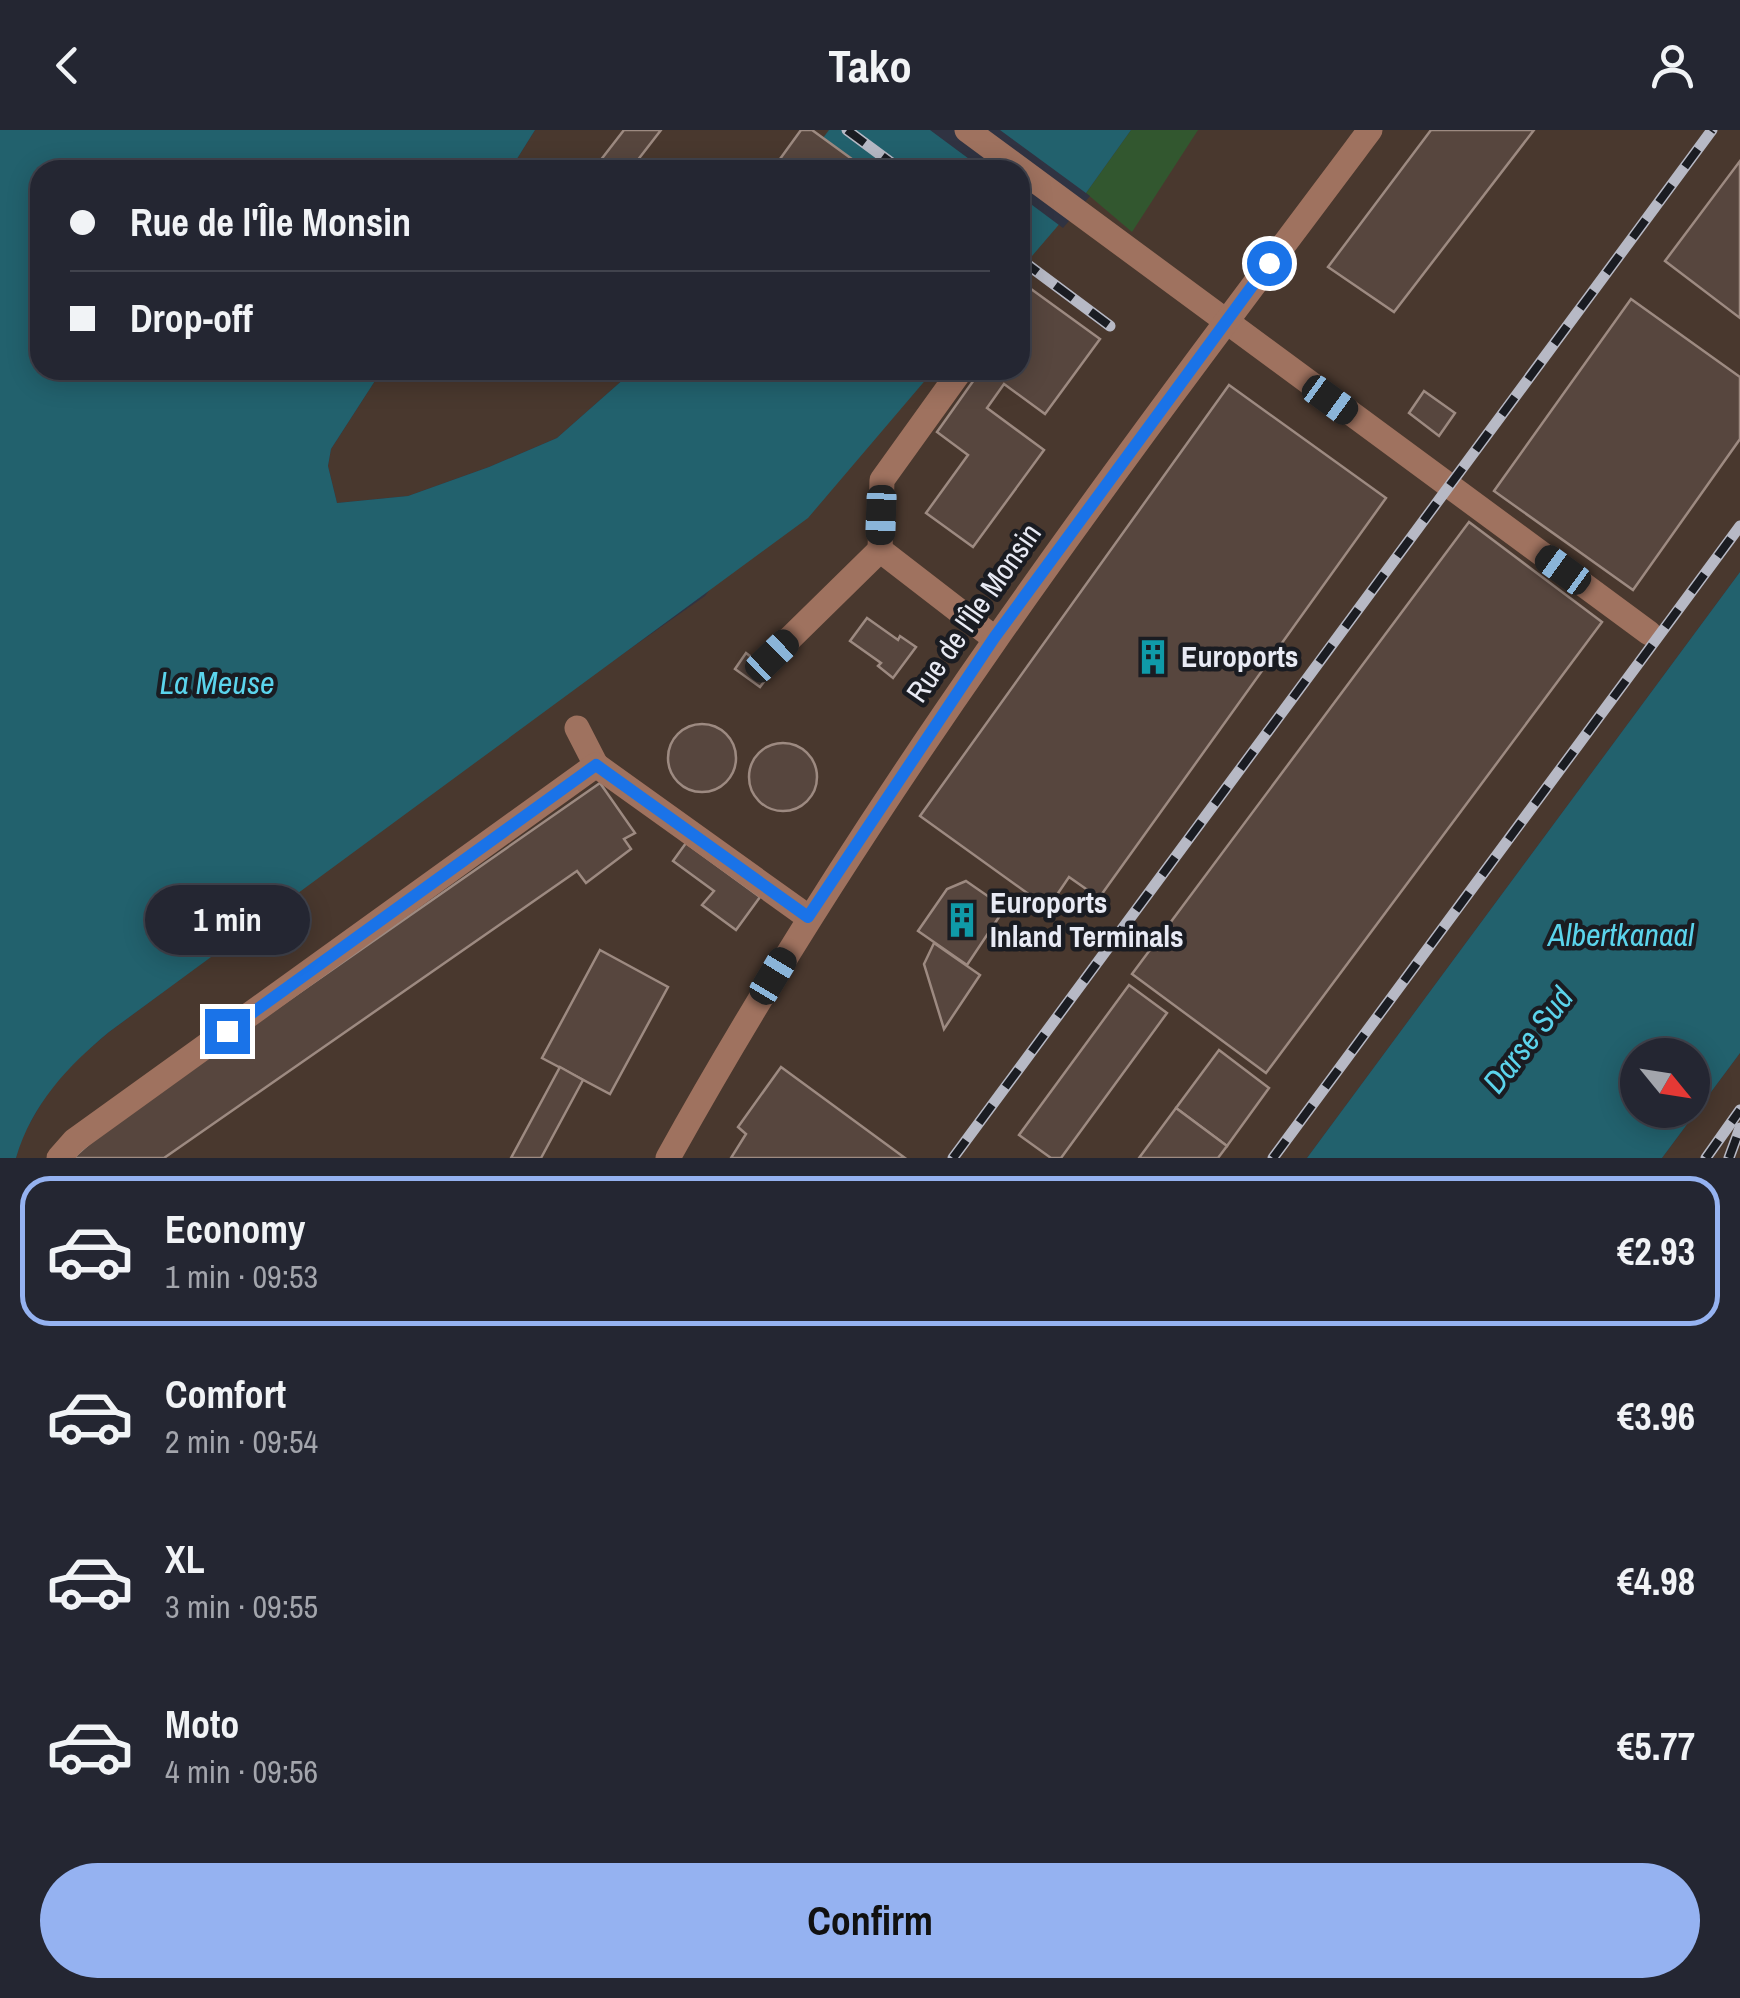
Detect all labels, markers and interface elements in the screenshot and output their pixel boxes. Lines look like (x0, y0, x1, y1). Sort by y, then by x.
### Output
text: Tako (828, 35, 912, 96)
icon: back (40, 38, 95, 93)
icon: person (1645, 38, 1700, 93)
text: Rue de l'Île Monsin (130, 197, 411, 248)
route start (1247, 241, 1292, 286)
text: Drop-off (130, 293, 253, 344)
car (1297, 370, 1363, 430)
car (865, 484, 897, 546)
street label: Rue de l'Île Monsin (897, 515, 1050, 710)
car (1530, 540, 1596, 600)
car (740, 624, 804, 688)
place label: Euroports (1181, 636, 1299, 676)
building icon: Euroports (1134, 638, 1172, 676)
water label: La Meuse (159, 661, 275, 704)
place label: Euroports Inland Terminals (990, 882, 1184, 956)
callout: 1 min (144, 886, 310, 956)
text: 1 min (193, 898, 262, 941)
building icon: Euroports Inland Terminals (943, 901, 981, 939)
water label: Albertkanaal (1546, 913, 1695, 956)
car (745, 943, 801, 1009)
water label: Darse Sud (1473, 977, 1583, 1102)
route end (205, 1009, 250, 1054)
north arrow (1620, 1038, 1710, 1128)
map controls (1620, 1038, 1710, 1128)
text: Economy (165, 1204, 305, 1255)
icon: car (45, 1206, 135, 1296)
text: €2.93 (1617, 1226, 1695, 1277)
text: 1 min · 09:53 (165, 1255, 318, 1298)
text: Comfort (165, 1369, 286, 1420)
icon: car (45, 1371, 135, 1461)
text: €3.96 (1617, 1391, 1695, 1442)
text: 2 min · 09:54 (165, 1420, 318, 1463)
text: XL (165, 1534, 205, 1585)
icon: car (45, 1536, 135, 1626)
text: €4.98 (1617, 1556, 1695, 1607)
text: 3 min · 09:55 (165, 1585, 318, 1628)
text: Moto (165, 1699, 239, 1750)
icon: car (45, 1701, 135, 1791)
text: €5.77 (1617, 1721, 1695, 1772)
text: 4 min · 09:56 (165, 1750, 318, 1793)
button: Confirm (40, 1863, 1700, 1978)

